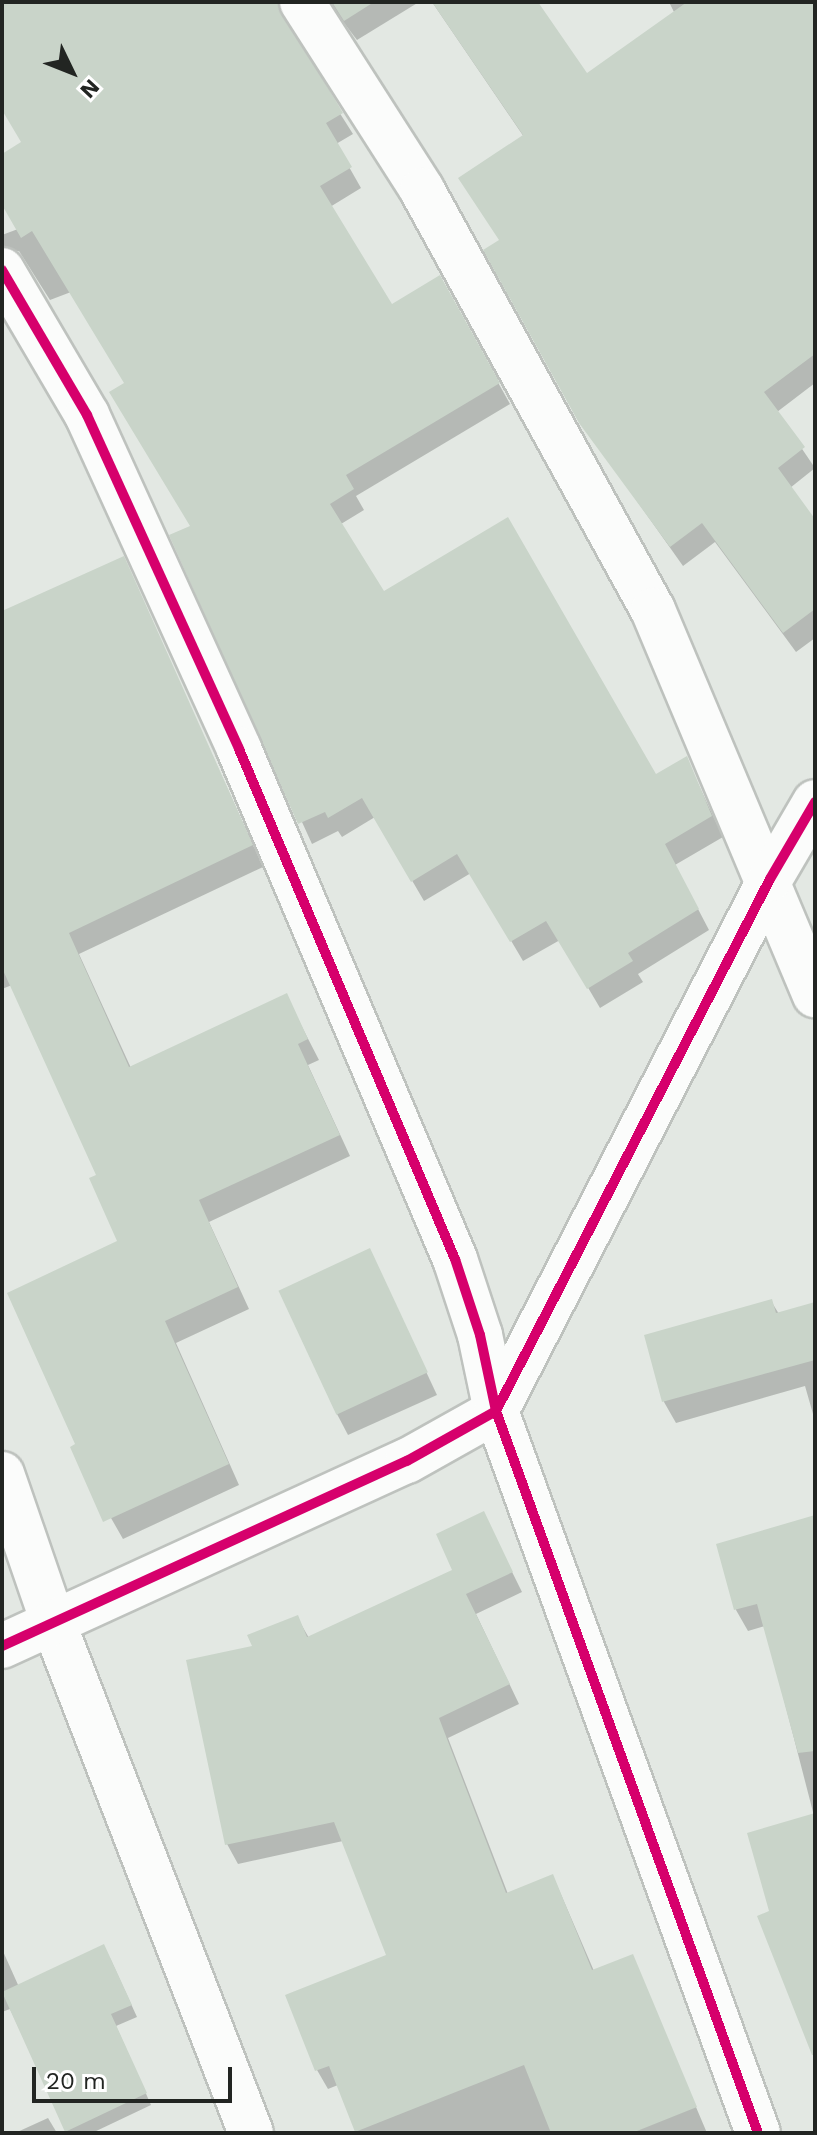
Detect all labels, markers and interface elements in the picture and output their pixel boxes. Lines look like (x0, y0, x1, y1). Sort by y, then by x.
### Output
north arrow (32, 32, 112, 112)
text: N (75, 74, 105, 103)
scale bar (36, 2051, 236, 2101)
text: 20 m (46, 2067, 106, 2095)

